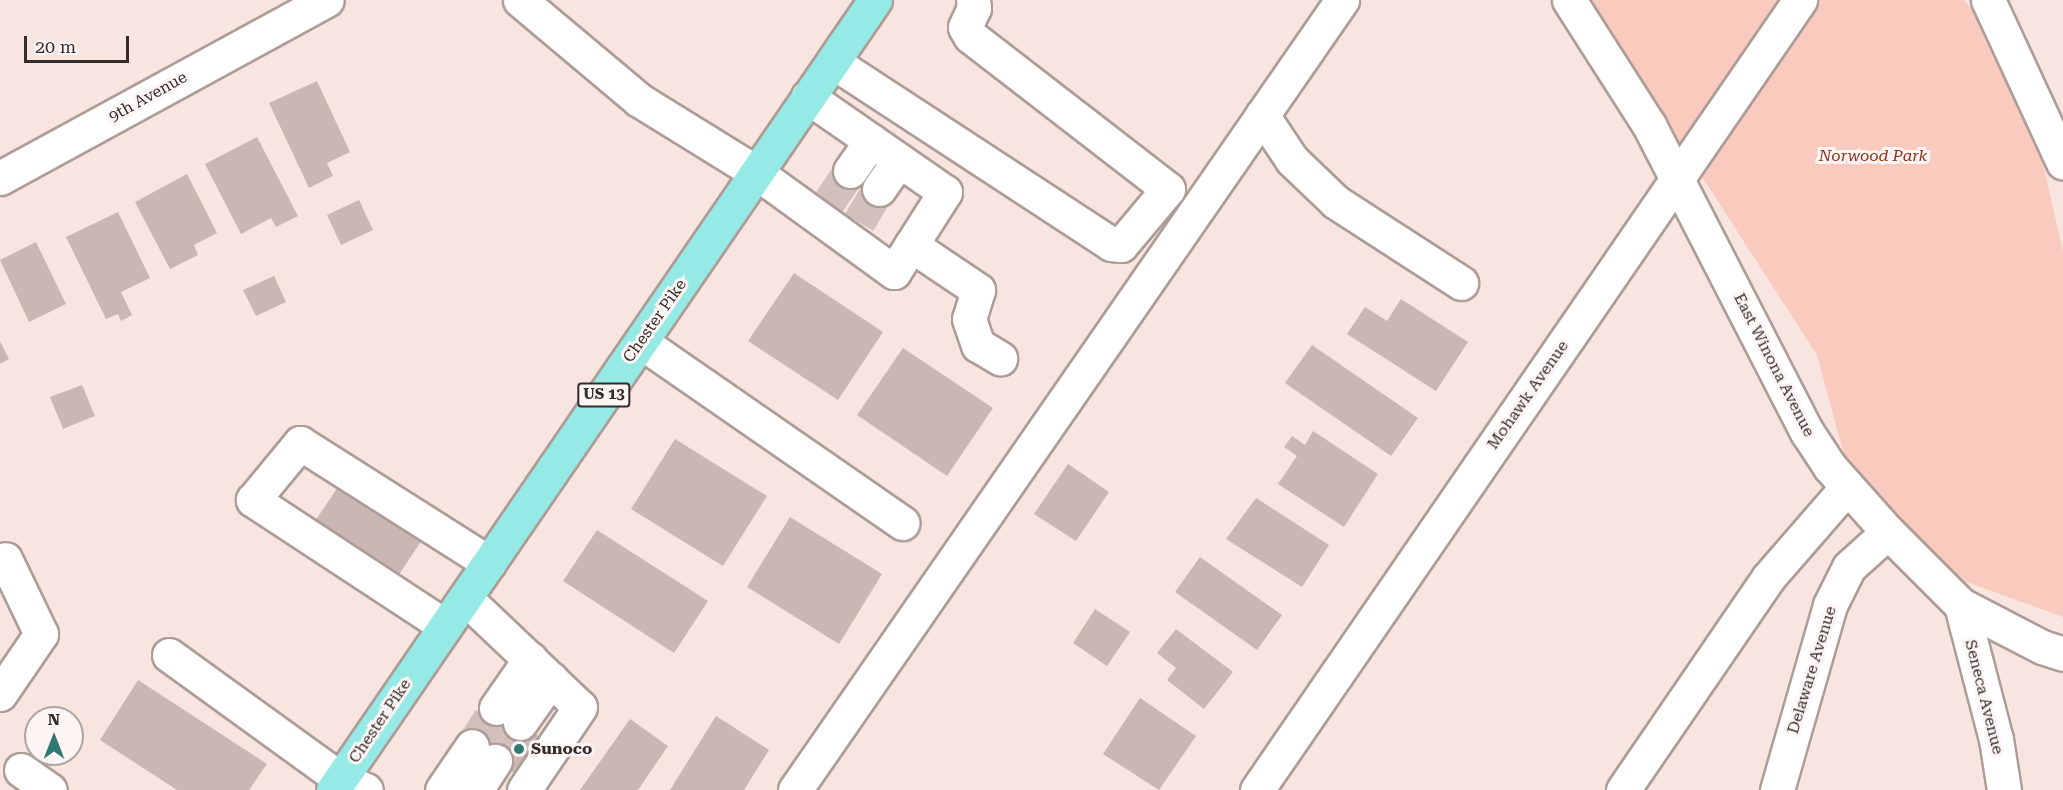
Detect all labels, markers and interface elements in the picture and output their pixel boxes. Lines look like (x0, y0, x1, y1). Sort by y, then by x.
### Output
scale bar (27, 24, 132, 62)
text: 20 m (35, 36, 76, 57)
street label: 9th Avenue (105, 68, 191, 126)
park label: Norwood Park (1819, 146, 1927, 166)
street label: Chester Pike (619, 276, 691, 366)
street label: East Winona Avenue (1729, 290, 1819, 440)
street label: Mohawk Avenue (1483, 337, 1573, 453)
road number: US 13 (577, 383, 631, 407)
street label: Delaware Avenue (1783, 604, 1841, 736)
street label: Seneca Avenue (1961, 638, 2007, 756)
street label: Chester Pike (345, 675, 415, 767)
north arrow (24, 706, 84, 766)
text: N (48, 710, 60, 729)
place label: Sunoco (531, 739, 592, 759)
marker: Sunoco (512, 742, 526, 756)

